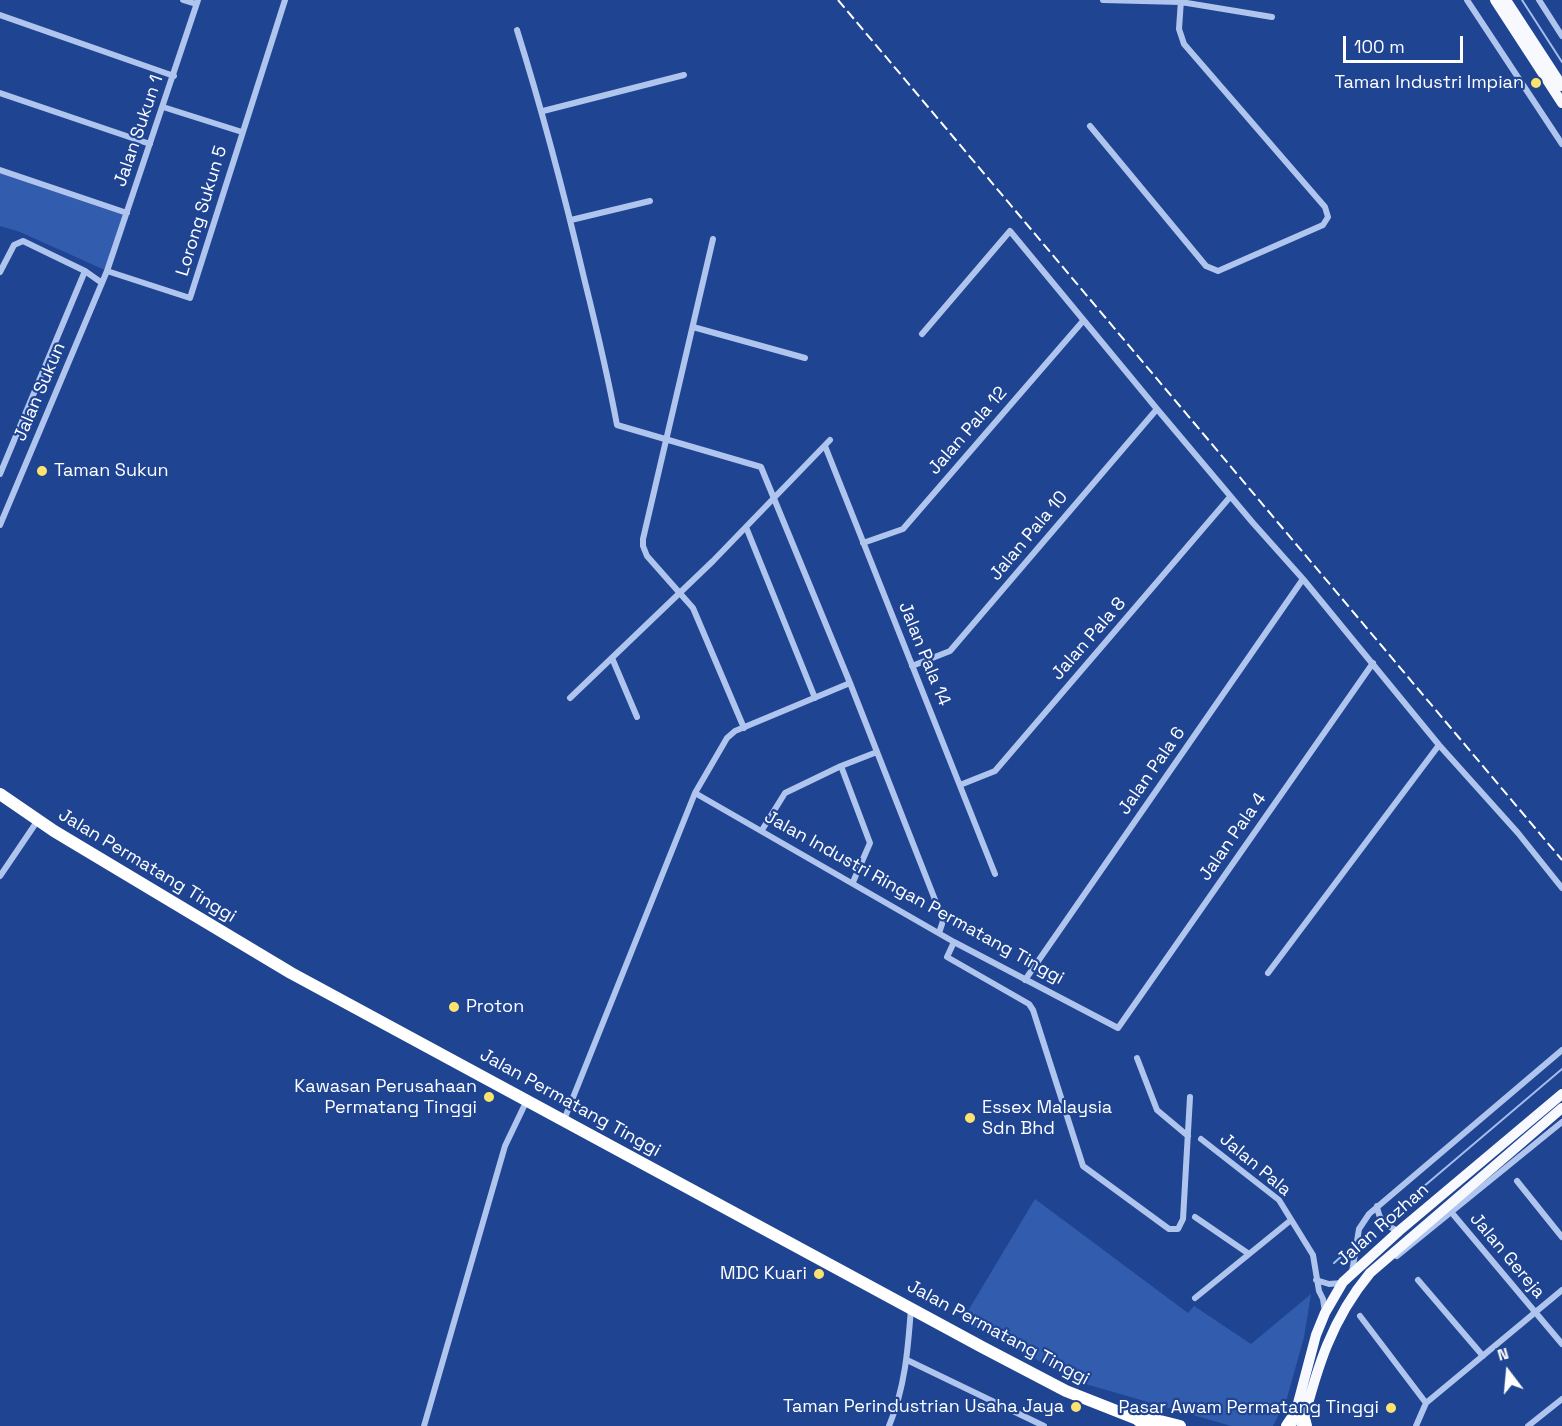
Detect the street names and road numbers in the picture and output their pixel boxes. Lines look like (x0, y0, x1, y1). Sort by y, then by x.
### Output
street label: Jalan Sukun 1 (110, 72, 168, 190)
street label: Lorong Sukun 5 (172, 143, 232, 279)
street label: Jalan Sukun (10, 340, 70, 444)
street label: Jalan Pala 12 (924, 383, 1012, 479)
street label: Jalan Pala 10 (985, 487, 1073, 585)
street label: Jalan Pala 8 (1047, 593, 1131, 685)
street label: Jalan Pala 14 (893, 599, 955, 709)
street label: Jalan Pala 6 (1114, 723, 1190, 819)
street label: Jalan Pala 4 (1195, 789, 1271, 885)
street label: Jalan Permatang Tinggi (54, 804, 240, 928)
street label: Jalan Industri Ringan Permatang Tinggi (760, 806, 1068, 990)
street label: Jalan Permatang Tinggi (476, 1044, 664, 1162)
street label: Jalan Pala (1215, 1129, 1295, 1201)
street label: Jalan Rozhan (1333, 1179, 1433, 1271)
street label: Jalan Gereja (1465, 1209, 1549, 1303)
street label: Jalan Permatang Tinggi (903, 1276, 1093, 1390)

